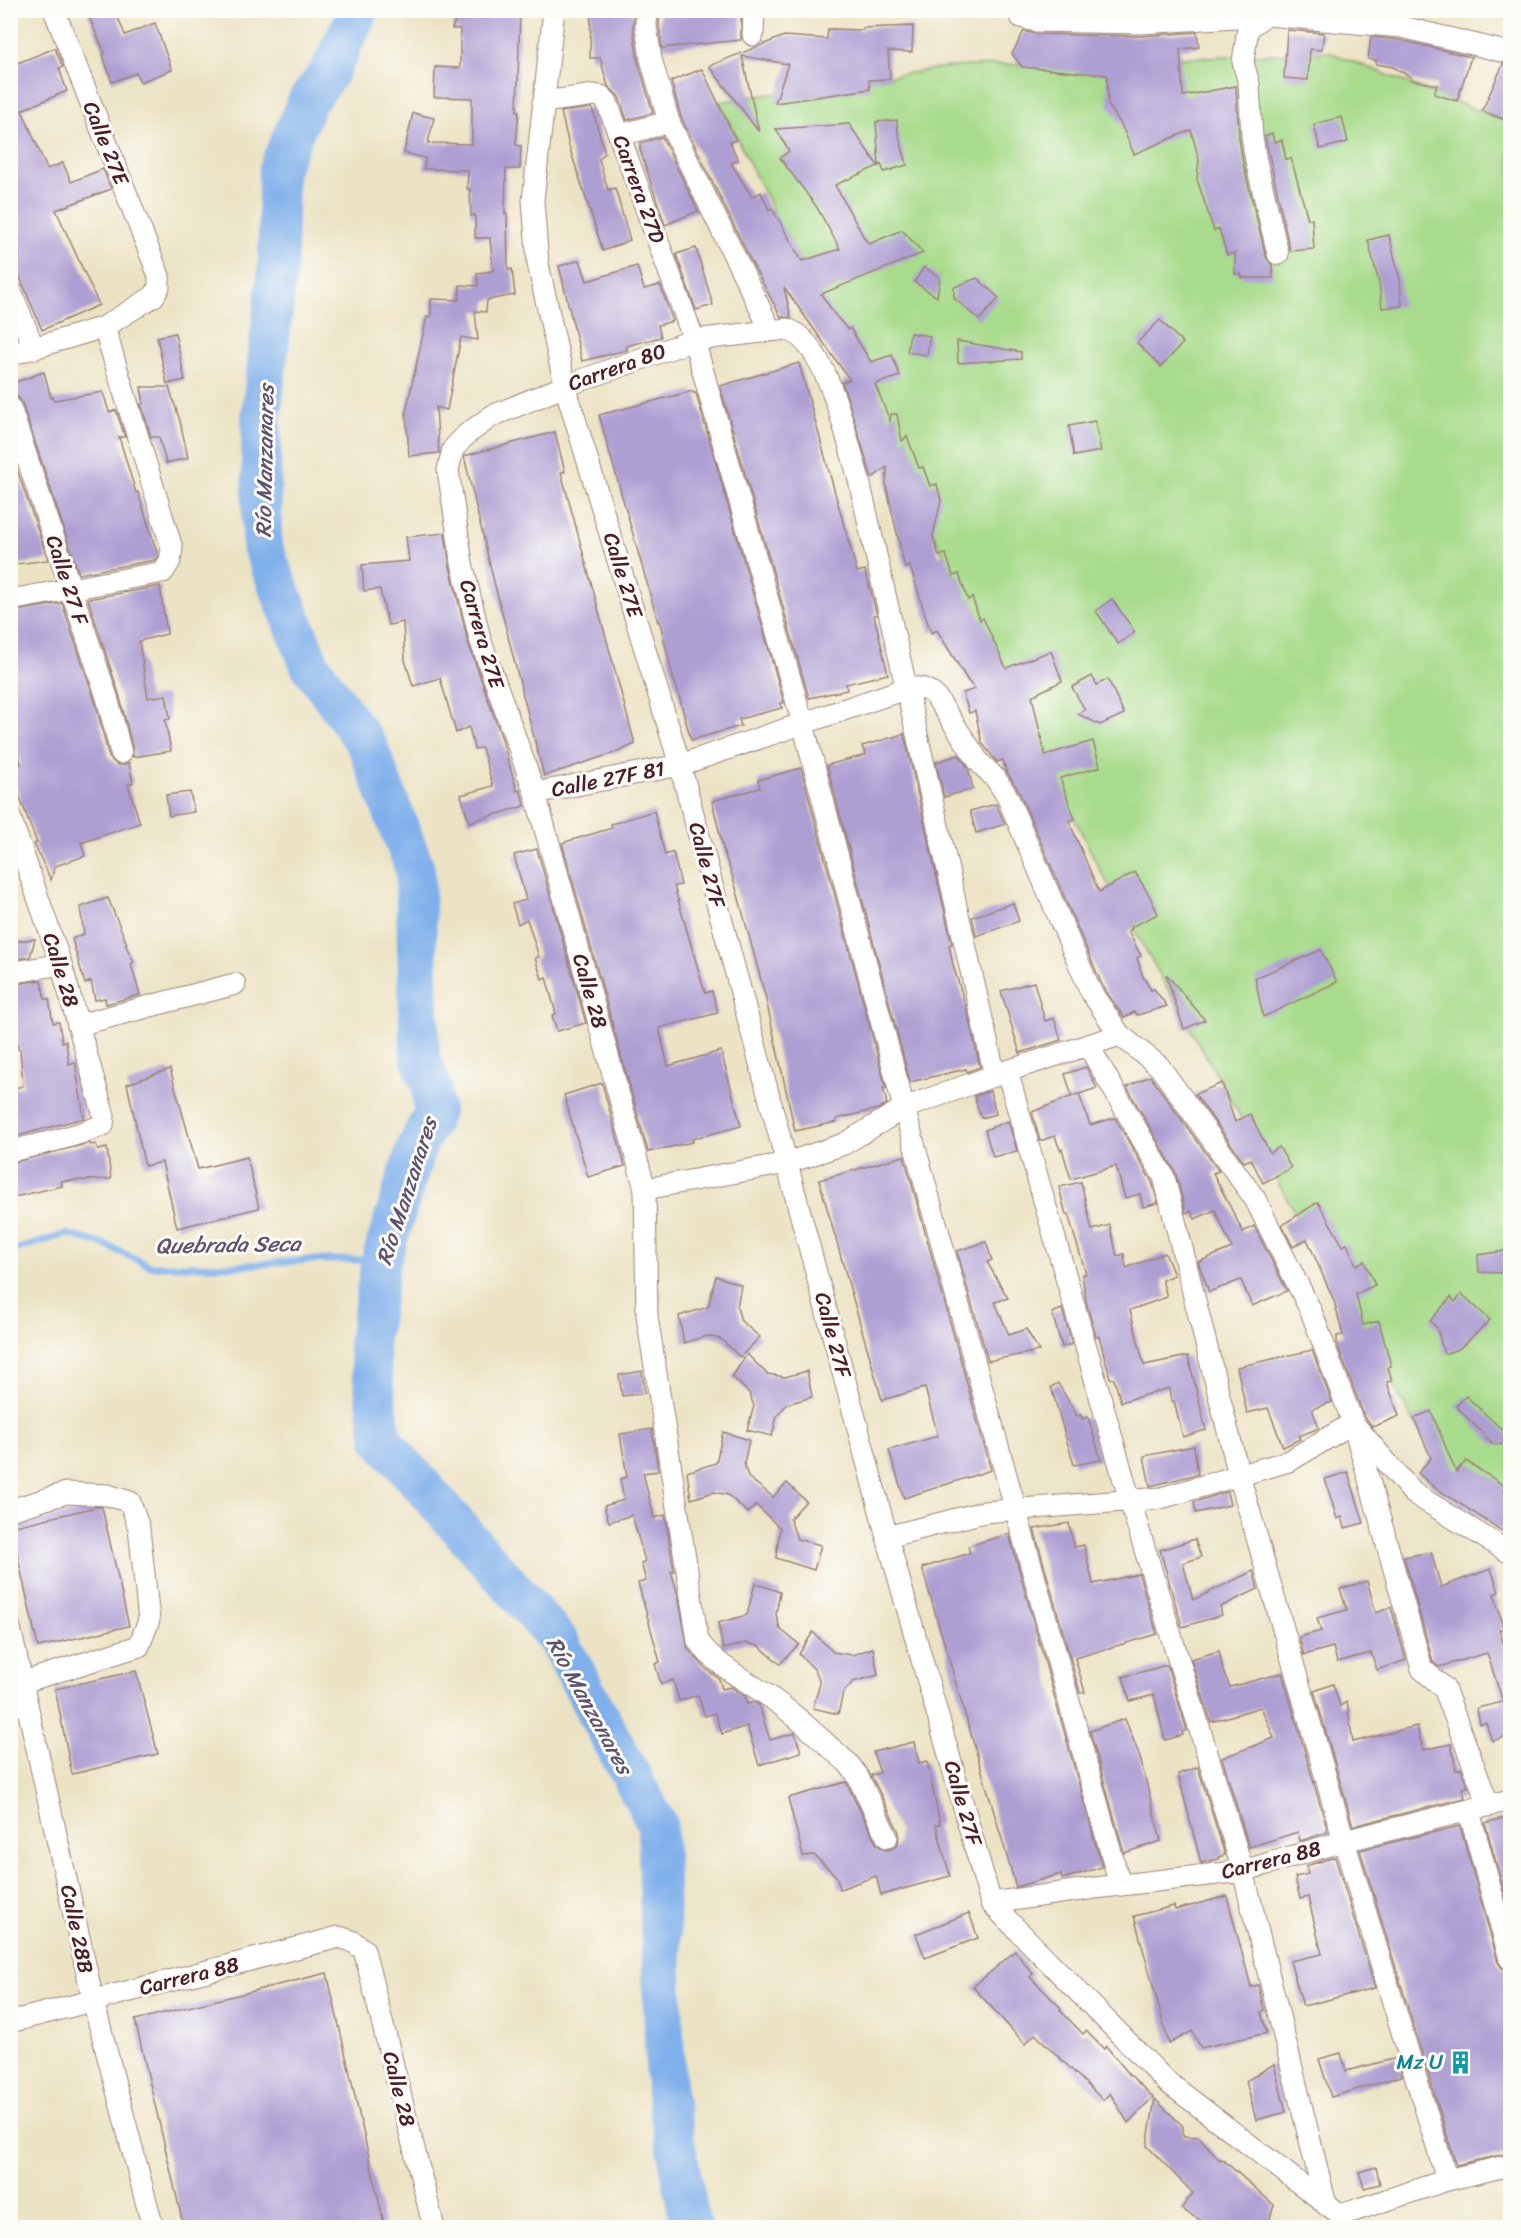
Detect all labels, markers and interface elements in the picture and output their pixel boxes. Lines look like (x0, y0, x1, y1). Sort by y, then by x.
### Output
street label: Calle 27E (72, 95, 141, 192)
street label: Carrera 27D (602, 129, 676, 249)
street label: Carrera 80 (562, 332, 672, 402)
water label: Río Manzanares (244, 381, 285, 538)
street label: Calle 27E (592, 528, 654, 624)
street label: Calle 27 F (35, 530, 100, 632)
street label: Carrera 27E (448, 575, 516, 694)
street label: Calle 27F 81 (548, 749, 668, 809)
street label: Calle 27F (677, 818, 737, 914)
street label: Calle 28 (32, 928, 90, 1013)
street label: Calle 28 (561, 949, 619, 1033)
water label: Río Manzanares (364, 1110, 450, 1270)
water label: Quebrada Seca (155, 1224, 303, 1265)
street label: Calle 27F (803, 1288, 863, 1384)
water label: Río Manzanares (535, 1629, 645, 1784)
street label: Calle 27F (933, 1756, 994, 1852)
street label: Carrera 88 (1217, 1829, 1325, 1891)
street label: Calle 28B (49, 1881, 105, 1977)
street label: Carrera 88 (135, 1945, 243, 2007)
place label: Mz U (1397, 2043, 1444, 2081)
street label: Calle 28 (371, 2047, 427, 2131)
building icon: Mz U (1448, 2049, 1474, 2075)

